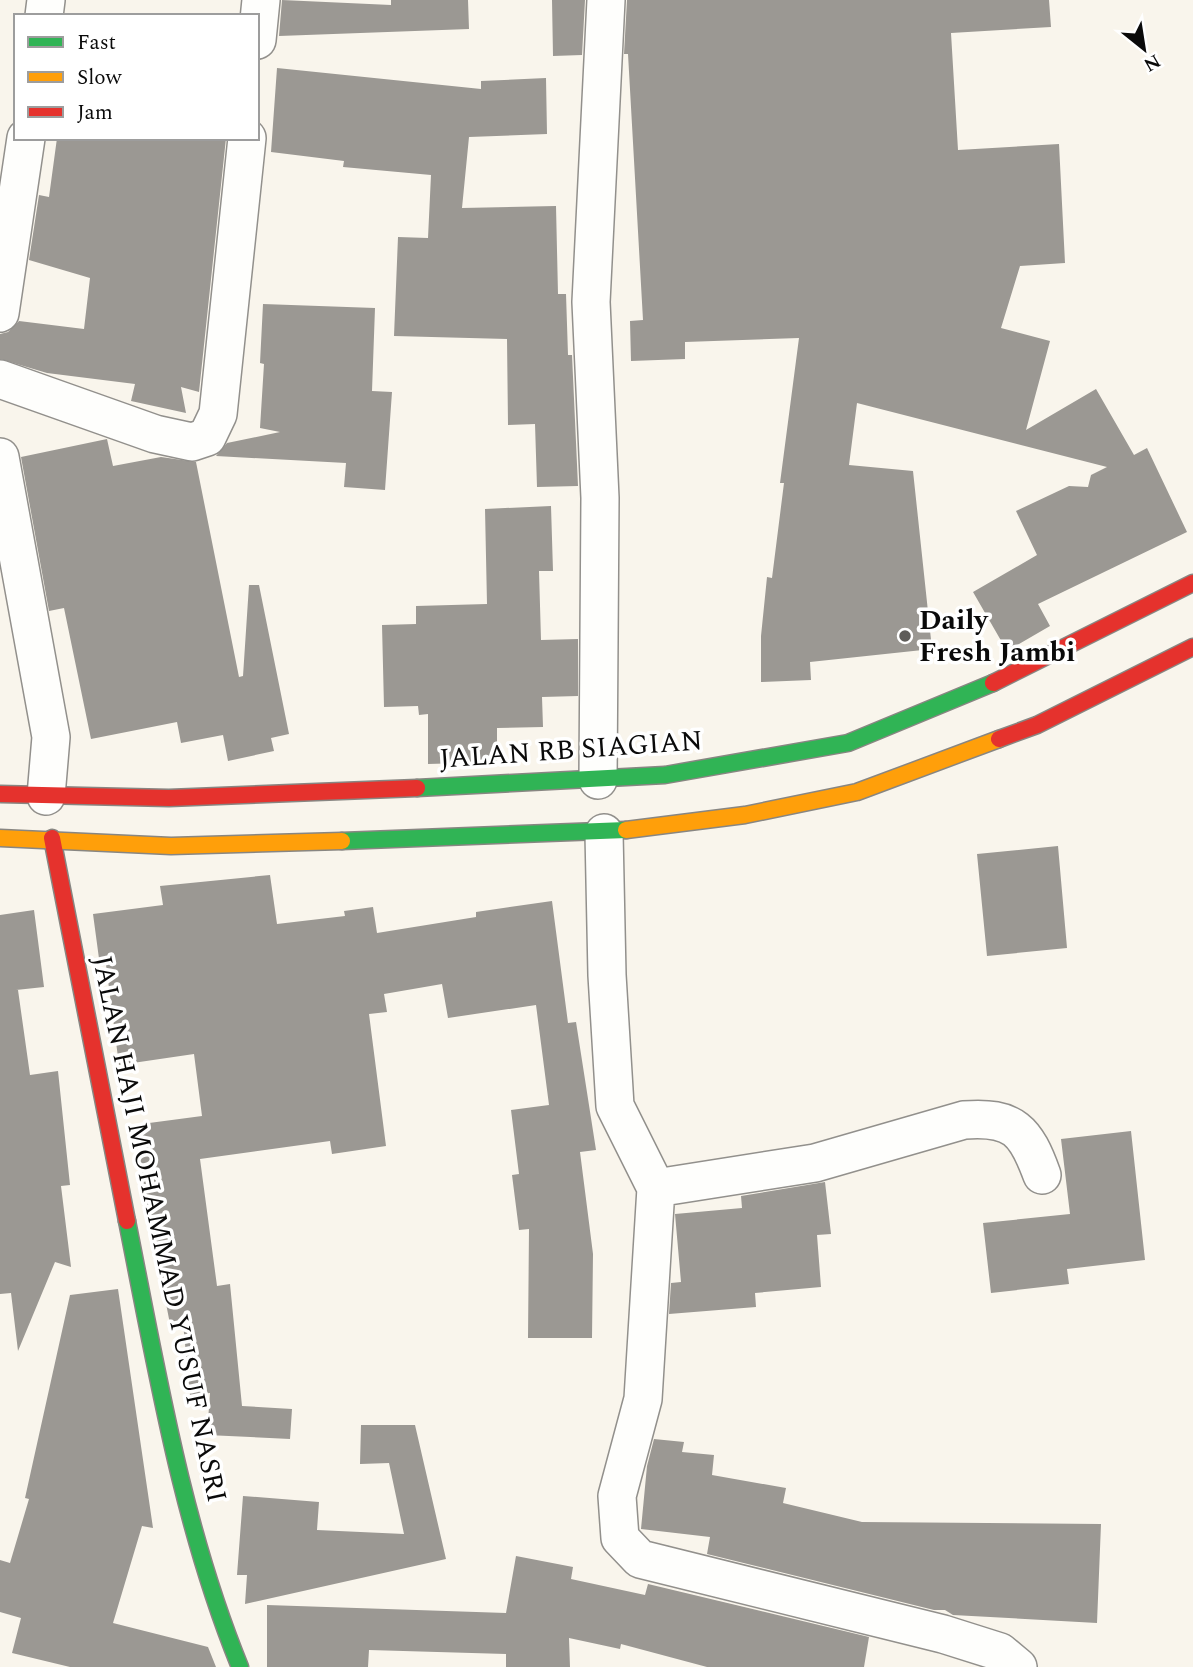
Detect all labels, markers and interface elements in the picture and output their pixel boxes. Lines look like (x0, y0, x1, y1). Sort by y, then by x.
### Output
legend (14, 14, 259, 140)
north arrow (1109, 14, 1179, 84)
text: Fast (77, 27, 116, 59)
text: N (1138, 46, 1166, 79)
text: Slow (77, 62, 123, 94)
text: Jam (77, 97, 113, 129)
place label: Daily Fresh Jambi (919, 599, 1075, 674)
marker: Daily Fresh Jambi (897, 628, 913, 644)
street label: JALAN RB SIAGIAN (438, 719, 704, 781)
street label: JALAN HAJI MOHAMMAD YUSUF NASRI (80, 952, 238, 1506)

